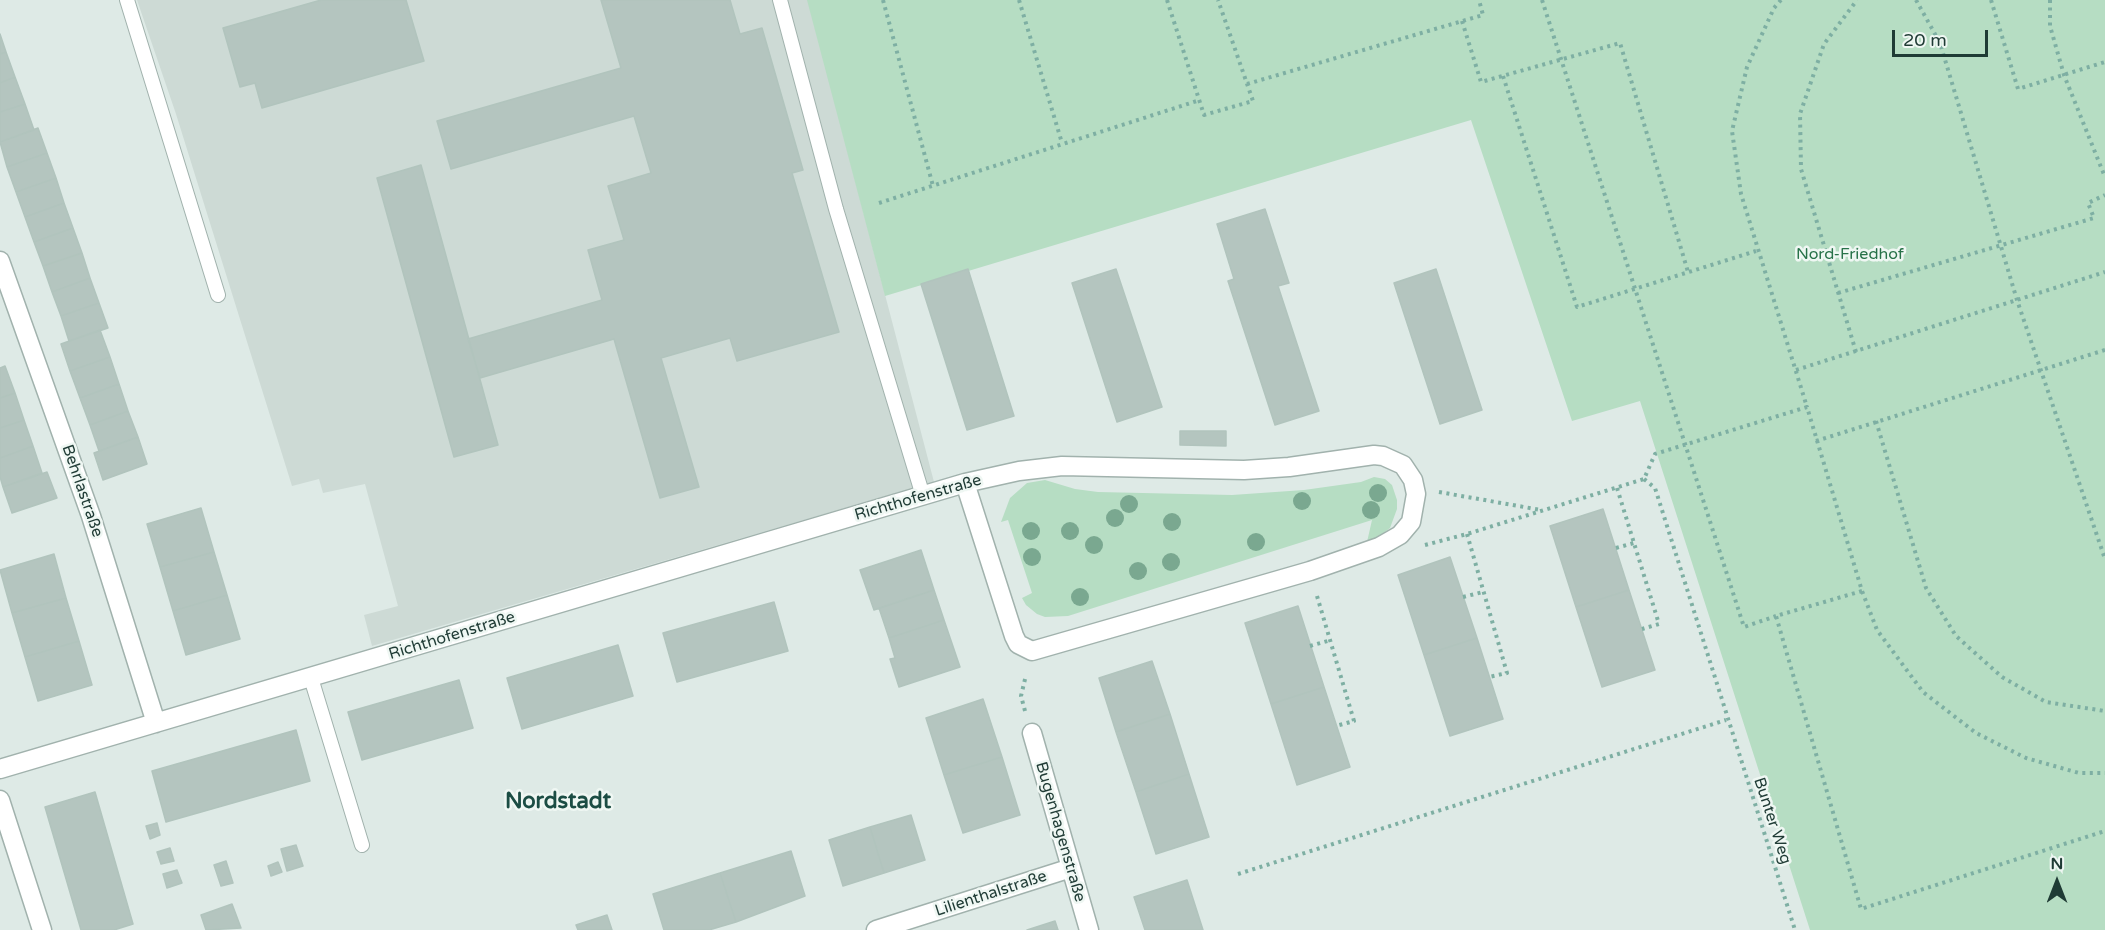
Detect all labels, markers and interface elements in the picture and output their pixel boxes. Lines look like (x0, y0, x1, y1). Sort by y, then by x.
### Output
scale bar (1895, 18, 1991, 56)
text: 20 m (1903, 29, 1947, 51)
park label: Nord-Friedhof (1796, 245, 1904, 265)
street label: Behrlastraße (57, 442, 107, 540)
street label: Richthofenstraße (852, 471, 984, 525)
street label: Richthofenstraße (387, 608, 517, 664)
street label: Bugenhagenstraße (1031, 760, 1089, 904)
street label: Bunter Weg (1749, 775, 1795, 867)
district label: Nordstadt (505, 789, 611, 815)
north arrow (2027, 852, 2087, 912)
text: N (2051, 854, 2063, 874)
street label: Lilienthalstraße (933, 867, 1049, 921)

